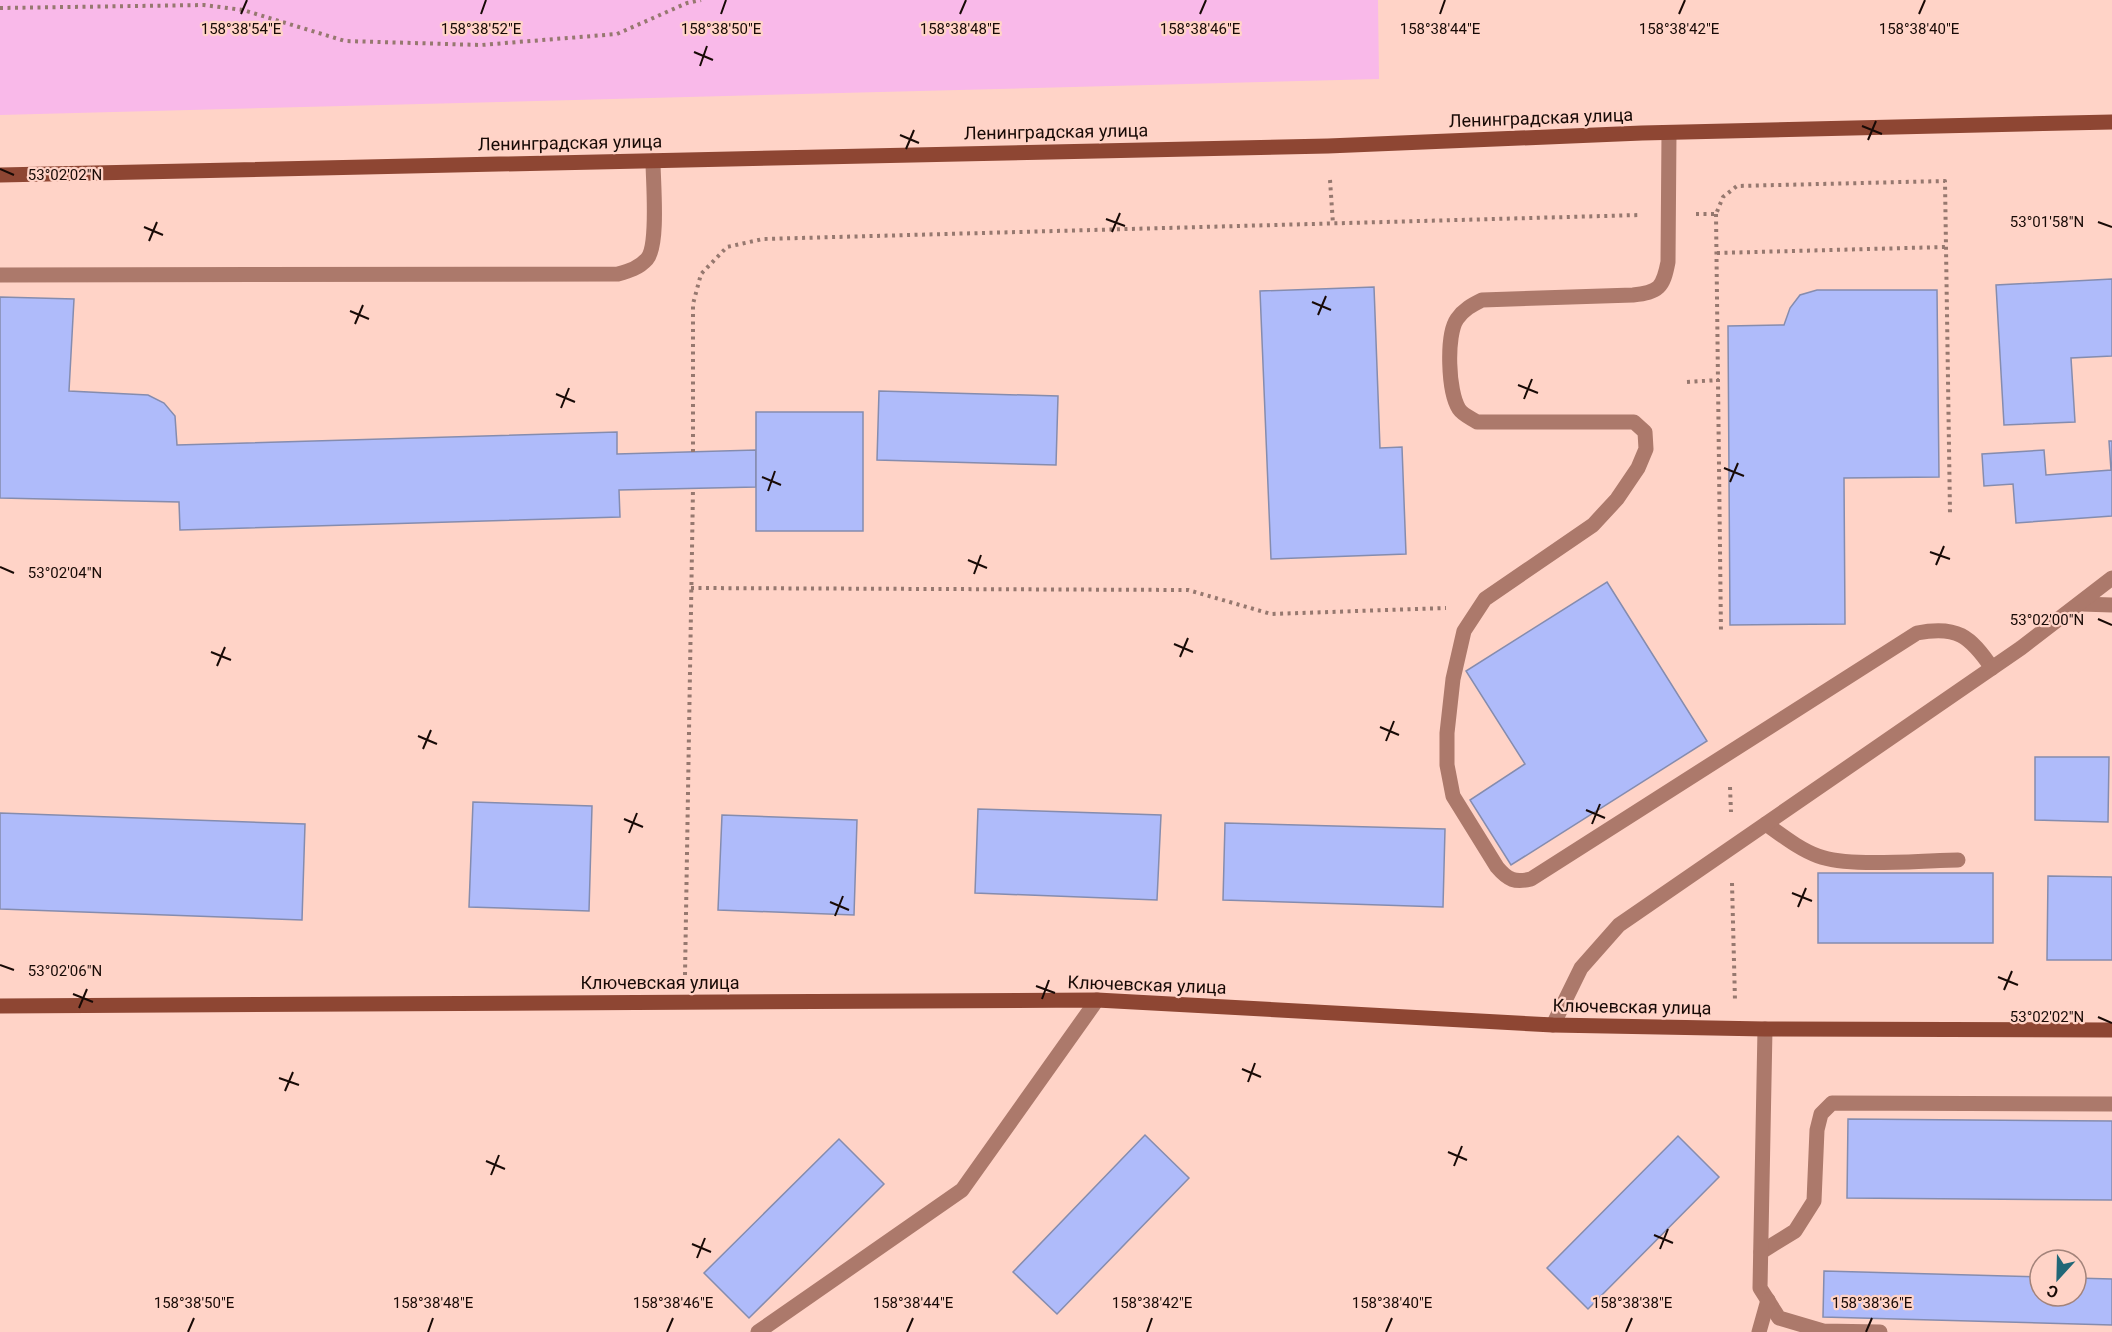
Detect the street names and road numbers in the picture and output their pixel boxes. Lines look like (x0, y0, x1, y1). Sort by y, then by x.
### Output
street label: Ленинградская улица (1448, 104, 1634, 131)
street label: Ленинградская улица (964, 119, 1148, 144)
street label: Ленинградская улица (478, 130, 662, 155)
street label: Ключевская улица (1067, 971, 1227, 998)
street label: Ключевская улица (581, 972, 740, 993)
street label: Ключевская улица (1552, 995, 1712, 1018)

